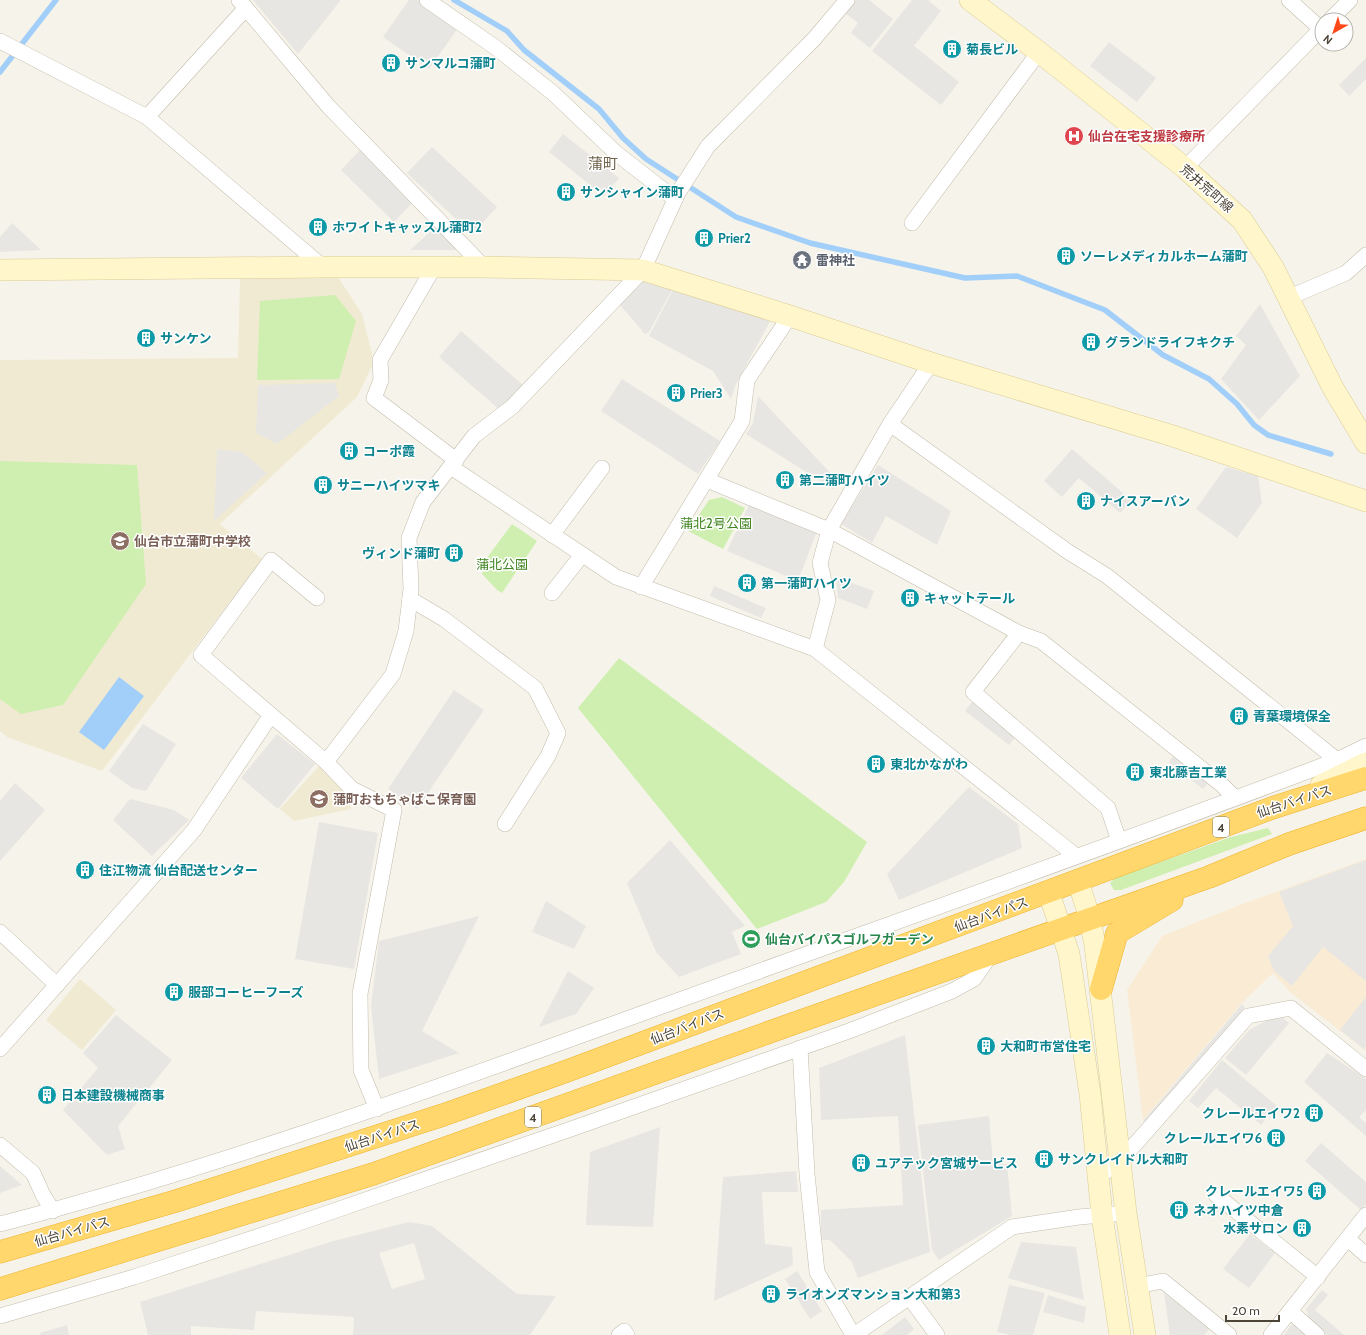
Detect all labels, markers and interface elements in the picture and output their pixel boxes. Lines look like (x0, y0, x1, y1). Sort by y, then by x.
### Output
north arrow (1314, 12, 1354, 52)
text: N (1320, 32, 1335, 48)
building icon: 菊長ビル (941, 38, 963, 60)
place label: 菊長ビル (966, 41, 1018, 57)
building icon: サンマルコ蒲町 (380, 52, 402, 74)
place label: サンマルコ蒲町 (405, 55, 496, 71)
hospital icon: 仙台在宅支援診療所 (1063, 125, 1085, 147)
place label: 仙台在宅支援診療所 (1088, 128, 1205, 144)
district label: 蒲町 (588, 155, 618, 173)
street label: 荒井荒町線 (1177, 161, 1237, 215)
building icon: サンシャイン蒲町 (555, 181, 577, 203)
place label: サンシャイン蒲町 (580, 184, 684, 200)
building icon: ホワイトキャッスル蒲町2 (307, 216, 329, 238)
place label: ホワイトキャッスル蒲町2 (332, 219, 482, 235)
building icon: Prier2 (693, 227, 715, 249)
place label: Prier2 (718, 230, 751, 246)
building icon: ソーレメディカルホーム蒲町 (1055, 245, 1077, 267)
place label: ソーレメディカルホーム蒲町 (1080, 248, 1248, 264)
temple icon: 雷神社 (791, 249, 813, 271)
place label: 雷神社 (816, 252, 855, 268)
building icon: サンケン (135, 327, 157, 349)
place label: サンケン (160, 330, 212, 346)
building icon: グランドライフキクチ (1080, 331, 1102, 353)
place label: グランドライフキクチ (1105, 334, 1235, 350)
building icon: Prier3 (665, 382, 687, 404)
place label: Prier3 (690, 385, 723, 401)
building icon: コーポ霞 (338, 440, 360, 462)
place label: コーポ霞 (363, 443, 415, 459)
building icon: 第二蒲町ハイツ (774, 469, 796, 491)
place label: 第二蒲町ハイツ (799, 472, 890, 488)
building icon: サニーハイツマキ (312, 474, 334, 496)
place label: サニーハイツマキ (337, 477, 440, 493)
building icon: ナイスアーバン (1075, 490, 1097, 512)
place label: ナイスアーバン (1100, 493, 1190, 509)
park label: 蒲北2号公園 (680, 515, 752, 531)
school or university icon: 仙台市立蒲町中学校 (109, 530, 131, 552)
place label: 仙台市立蒲町中学校 (134, 533, 251, 549)
building icon: ヴィンド蒲町 (443, 542, 465, 564)
place label: ヴィンド蒲町 (362, 545, 440, 561)
park label: 蒲北公園 (476, 556, 528, 572)
building icon: 第一蒲町ハイツ (736, 572, 758, 594)
place label: 第一蒲町ハイツ (761, 575, 852, 591)
building icon: キャットテール (899, 587, 921, 609)
place label: キャットテール (924, 590, 1015, 606)
building icon: 青葉環境保全 (1228, 705, 1250, 727)
place label: 青葉環境保全 (1253, 708, 1331, 724)
building icon: 東北かながわ (865, 753, 887, 775)
place label: 東北かながわ (890, 756, 968, 772)
building icon: 東北藤吉工業 (1124, 761, 1146, 783)
place label: 東北藤吉工業 (1149, 764, 1227, 780)
street label: 仙台バイパス (1255, 781, 1333, 821)
school or university icon: 蒲町おもちゃばこ保育園 (308, 788, 330, 810)
place label: 蒲町おもちゃばこ保育園 (333, 791, 476, 807)
road number: 4 (1213, 817, 1229, 837)
building icon: 住江物流 仙台配送センター (74, 859, 96, 881)
place label: 住江物流 仙台配送センター (99, 862, 258, 878)
street label: 仙台バイパス (952, 893, 1030, 935)
sports icon: 仙台バイパスゴルフガーデン (740, 928, 762, 950)
place label: 仙台バイパスゴルフガーデン (765, 931, 934, 947)
building icon: 服部コーヒーフーズ (163, 981, 185, 1003)
place label: 服部コーヒーフーズ (188, 984, 304, 1000)
street label: 仙台バイパス (648, 1005, 726, 1047)
building icon: 大和町市営住宅 (975, 1035, 997, 1057)
place label: 大和町市営住宅 (1000, 1038, 1091, 1054)
building icon: 日本建設機械商事 (36, 1084, 58, 1106)
place label: 日本建設機械商事 (61, 1087, 165, 1103)
building icon: クレールエイワ2 (1303, 1102, 1325, 1124)
place label: クレールエイワ2 (1202, 1105, 1300, 1121)
road number: 4 (525, 1107, 541, 1127)
street label: 仙台バイパス (343, 1115, 421, 1155)
building icon: クレールエイワ6 (1265, 1127, 1287, 1149)
place label: クレールエイワ6 (1164, 1130, 1262, 1146)
building icon: サンクレイドル大和町 (1033, 1148, 1055, 1170)
place label: サンクレイドル大和町 (1058, 1151, 1188, 1167)
building icon: ユアテック宮城サービス (850, 1152, 872, 1174)
place label: ユアテック宮城サービス (875, 1155, 1018, 1171)
building icon: クレールエイワ5 (1306, 1180, 1328, 1202)
place label: クレールエイワ5 (1205, 1183, 1303, 1199)
building icon: ネオハイツ中倉 (1168, 1199, 1190, 1221)
place label: ネオハイツ中倉 (1193, 1202, 1284, 1218)
street label: 仙台バイパス (32, 1213, 112, 1249)
building icon: 水素サロン (1291, 1217, 1313, 1239)
place label: 水素サロン (1223, 1220, 1288, 1236)
building icon: ライオンズマンション大和第3 (760, 1283, 782, 1305)
place label: ライオンズマンション大和第3 (785, 1286, 961, 1302)
scale bar (1226, 1297, 1279, 1323)
text: 20 m (1232, 1303, 1260, 1318)

